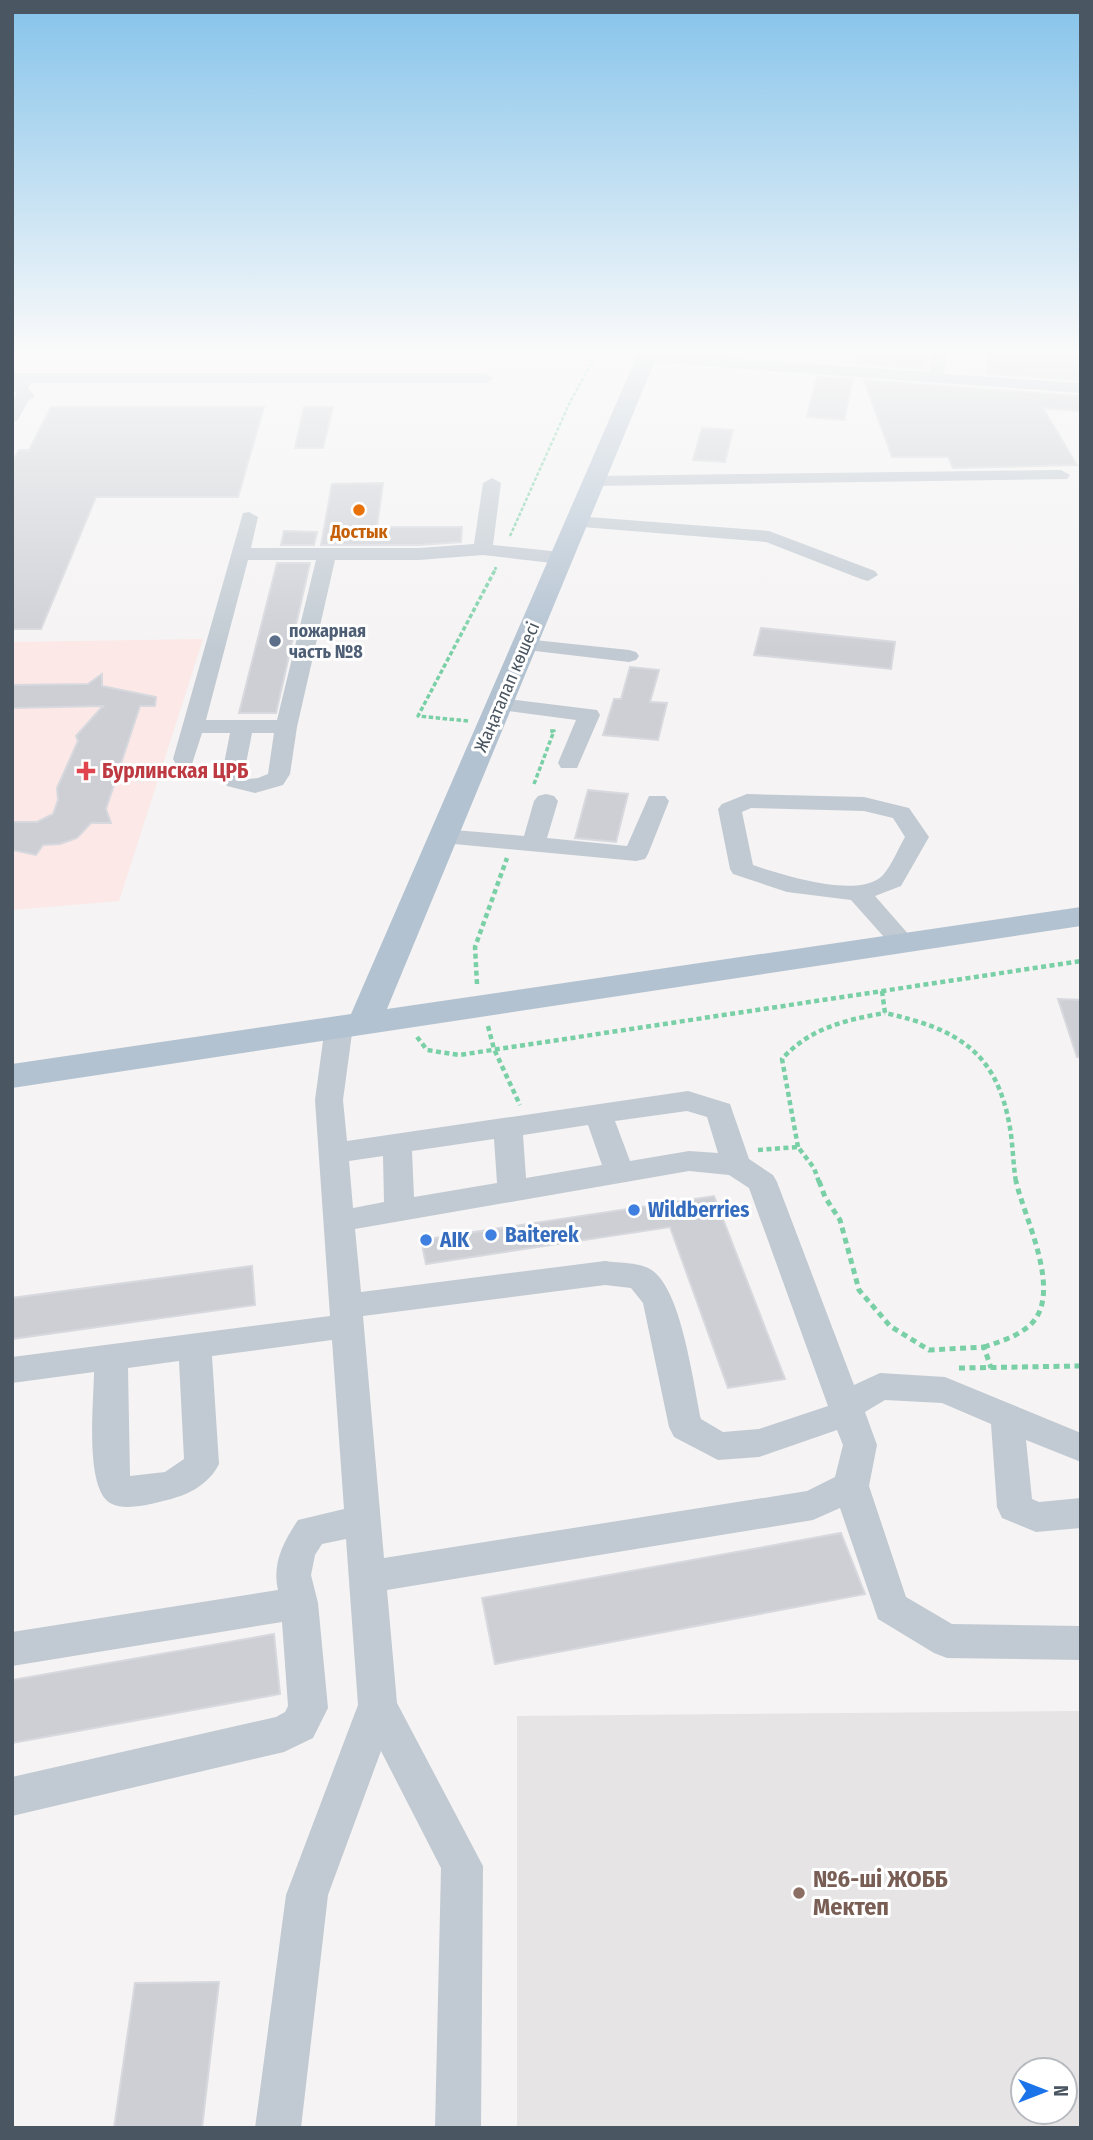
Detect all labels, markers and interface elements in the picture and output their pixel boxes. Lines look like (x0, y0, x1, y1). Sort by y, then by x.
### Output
marker: Достык (351, 502, 367, 518)
place label: Достык (329, 521, 389, 543)
street label: Жаңаталап көшесі (470, 619, 544, 755)
place label: пожарная часть №8 (289, 620, 366, 663)
marker: пожарная часть №8 (267, 633, 283, 649)
place label: Бурлинская ЦРБ (102, 758, 249, 784)
marker: Бурлинская ЦРБ (76, 761, 96, 781)
place label: Wildberries (648, 1197, 749, 1223)
marker: Wildberries (626, 1202, 642, 1218)
place label: Baiterek (505, 1222, 579, 1248)
place label: AIK (439, 1227, 470, 1253)
marker: Baiterek (483, 1227, 499, 1243)
marker: AIK (418, 1232, 434, 1248)
place label: №6-ші ЖОББ Мектеп (813, 1865, 948, 1921)
marker: №6-ші ЖОББ Мектеп (791, 1885, 807, 1901)
north arrow (1009, 2056, 1079, 2126)
text: N (1049, 2085, 1072, 2097)

